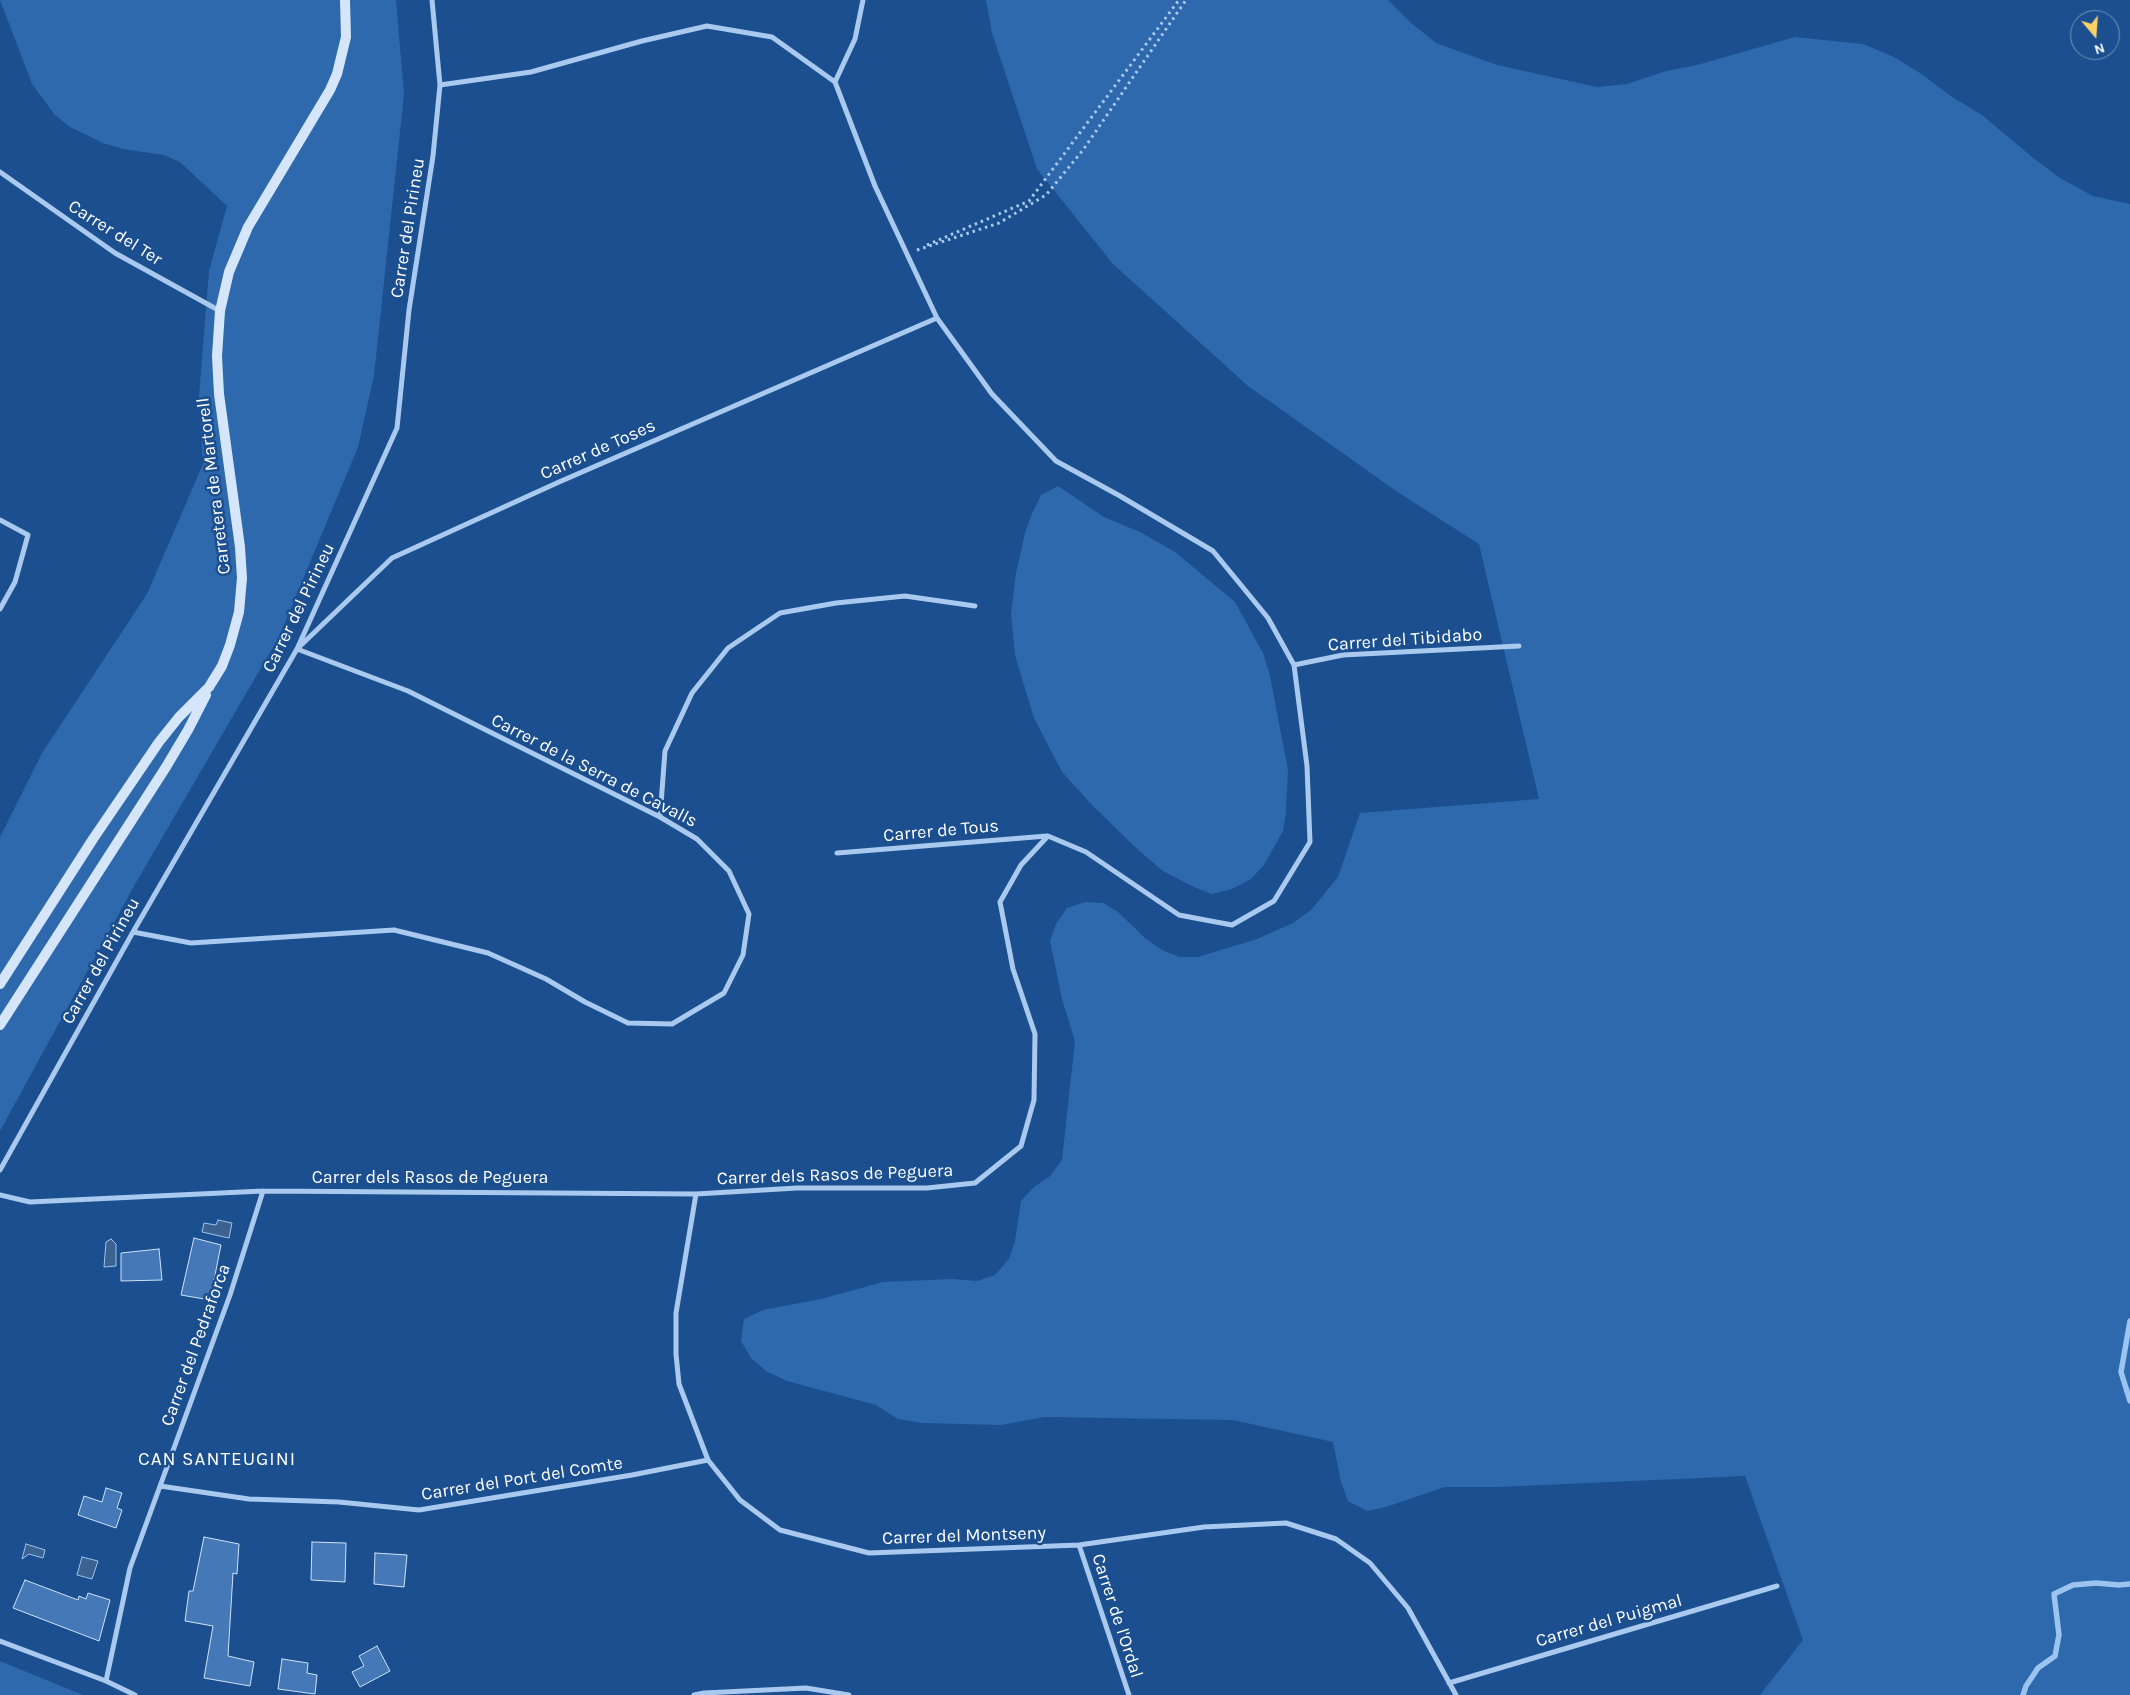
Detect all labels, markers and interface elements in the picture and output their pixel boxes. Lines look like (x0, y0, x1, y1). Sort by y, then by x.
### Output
north arrow (2070, 10, 2120, 60)
text: N (2092, 39, 2107, 58)
street label: Carrer del Pirineu (386, 156, 430, 300)
street label: Carrer del Ter (64, 196, 166, 270)
street label: Carretera de Martorell (192, 396, 236, 576)
street label: Carrer de Toses (537, 415, 659, 485)
street label: Carrer del Pirineu (258, 540, 340, 676)
street label: Carrer del Tibidabo (1327, 624, 1483, 656)
street label: Carrer de la Serra de Cavalls (487, 710, 701, 832)
street label: Carrer de Tous (882, 815, 1000, 847)
street label: Carrer del Pirineu (57, 894, 145, 1028)
street label: Carrer dels Rasos de Peguera (716, 1160, 954, 1190)
street label: Carrer dels Rasos de Peguera (312, 1167, 548, 1189)
street label: Carrer del Pedraforca (157, 1261, 235, 1429)
district label: CAN SANTEUGINI (136, 1449, 298, 1471)
street label: Carrer del Port del Comte (420, 1452, 624, 1506)
street label: Carrer del Montseny (882, 1522, 1046, 1550)
street label: Carrer de l'Ordal (1087, 1551, 1147, 1681)
street label: Carrer del Puigmal (1533, 1590, 1685, 1652)

